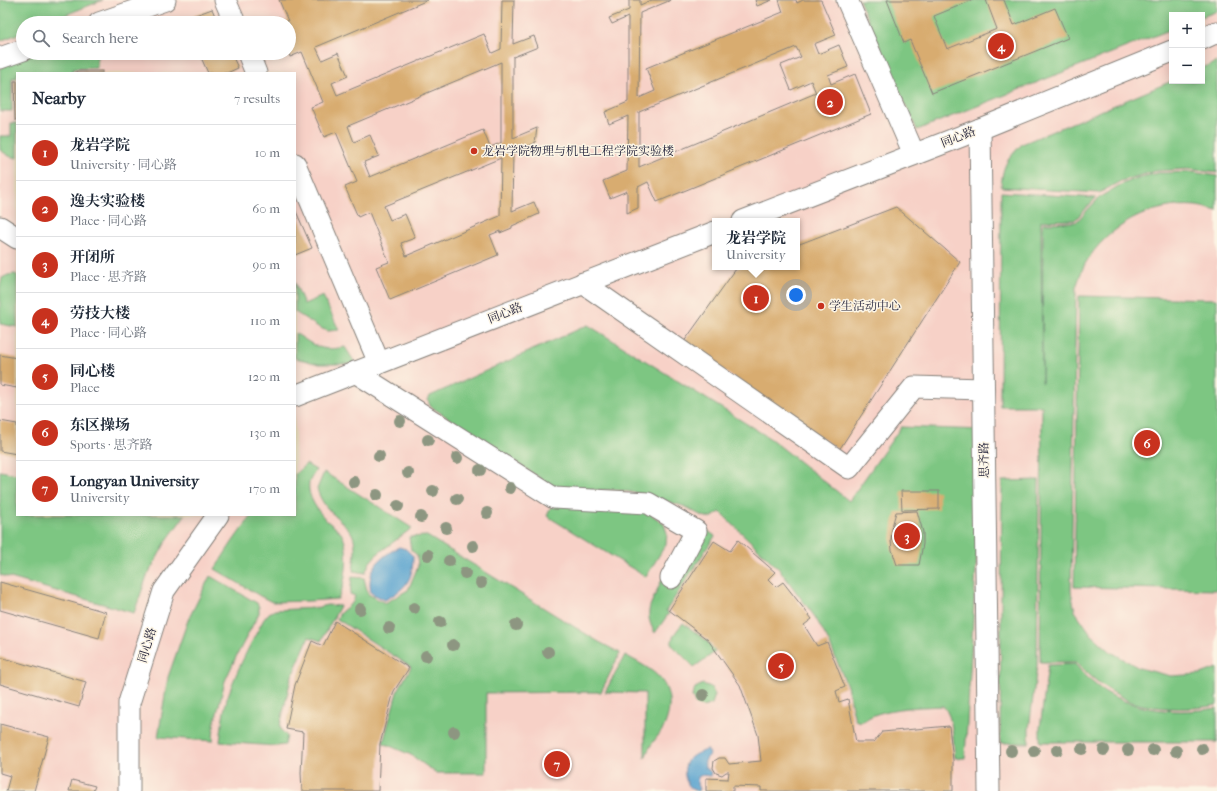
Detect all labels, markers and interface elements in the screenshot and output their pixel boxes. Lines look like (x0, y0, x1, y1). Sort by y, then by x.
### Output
map controls (1169, 12, 1205, 84)
button: + (1169, 12, 1205, 48)
search box (16, 16, 296, 60)
icon: search (30, 27, 52, 49)
text: Search here (62, 29, 138, 47)
pin: 4 (988, 31, 1014, 61)
button: − (1169, 48, 1205, 84)
pin: 2 (817, 87, 843, 117)
text: Nearby (32, 88, 86, 108)
text: 7 results (234, 91, 280, 106)
street label: 同心路 (939, 124, 977, 150)
text: 龙岩学院 (70, 136, 130, 154)
place label: 龙岩学院物理与机电工程学院实验楼 (482, 144, 674, 158)
text: 1 (43, 145, 47, 160)
text: 10 m (255, 145, 280, 160)
marker: 龙岩学院物理与机电工程学院实验楼 (469, 146, 479, 156)
text: University · 同心路 (70, 157, 177, 172)
text: 逸夫实验楼 (70, 192, 145, 210)
text: 2 (42, 201, 48, 216)
text: 60 m (252, 201, 280, 216)
text: Place · 同心路 (70, 213, 147, 228)
popup (712, 218, 800, 270)
text: 龙岩学院 (726, 229, 786, 247)
text: University (726, 247, 786, 262)
text: 开闭所 (70, 248, 115, 266)
text: 3 (42, 257, 48, 272)
text: 90 m (252, 257, 280, 272)
text: Place · 思齐路 (70, 269, 147, 284)
pin: 1 (743, 283, 769, 313)
your location (786, 285, 806, 305)
place label: 学生活动中心 (829, 299, 901, 313)
street label: 同心路 (486, 300, 524, 326)
marker: 学生活动中心 (816, 301, 826, 311)
text: 劳技大楼 (70, 304, 130, 322)
text: 4 (41, 313, 49, 328)
text: 110 m (250, 313, 280, 328)
text: Place · 同心路 (70, 325, 147, 340)
text: 同心楼 (70, 362, 115, 380)
text: 5 (42, 369, 48, 384)
text: 120 m (248, 369, 280, 384)
text: Place (70, 380, 100, 395)
text: 东区操场 (70, 416, 130, 434)
text: 6 (41, 425, 49, 440)
text: 130 m (249, 425, 280, 440)
pin: 6 (1134, 428, 1160, 458)
text: Sports · 思齐路 (70, 437, 153, 452)
street label: 思齐路 (977, 442, 991, 478)
text: Longyan University (70, 472, 199, 490)
text: 7 (42, 481, 48, 496)
text: 170 m (248, 481, 280, 496)
text: University (70, 490, 130, 505)
pin: 3 (894, 521, 920, 551)
street label: 同心路 (135, 626, 159, 664)
pin: 5 (768, 651, 794, 681)
pin: 7 (544, 749, 570, 779)

